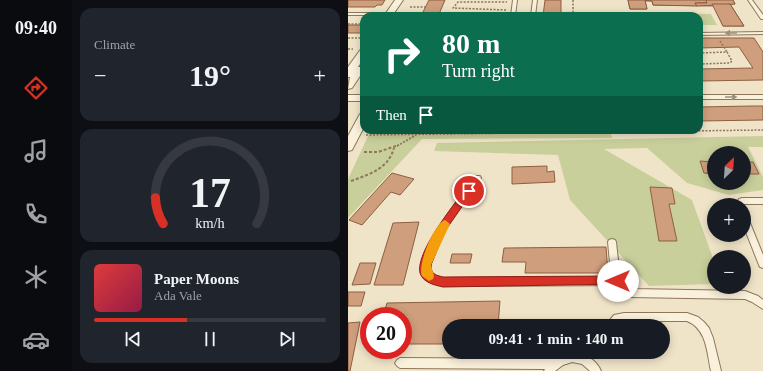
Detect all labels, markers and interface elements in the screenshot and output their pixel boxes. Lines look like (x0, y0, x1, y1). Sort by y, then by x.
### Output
text: 09:40 (15, 18, 57, 38)
icon: right (376, 28, 428, 80)
text: 80 m (442, 28, 500, 59)
one-way arrow (724, 30, 737, 36)
text: Climate (94, 37, 135, 52)
text: 19° (189, 59, 231, 92)
text: Turn right (442, 61, 515, 81)
text: − (94, 63, 106, 88)
text: + (314, 63, 326, 88)
icon: directions (22, 74, 50, 102)
one-way arrow (725, 94, 738, 100)
icon: arrive (415, 104, 437, 126)
text: Then (376, 107, 407, 123)
icon: music (22, 137, 50, 165)
north arrow (707, 146, 751, 190)
map controls (707, 146, 751, 294)
text: 17 (189, 169, 231, 215)
pin (452, 174, 486, 208)
icon: arrive (458, 180, 480, 202)
button: + (707, 198, 751, 242)
icon: phone (22, 200, 50, 228)
text: km/h (195, 214, 225, 230)
button: − (707, 250, 751, 294)
position arrow (597, 260, 639, 302)
icon: climate (22, 263, 50, 291)
text: Paper Moons (154, 271, 239, 287)
text: Ada Vale (154, 288, 202, 303)
speed limit sign: 20 (360, 307, 412, 359)
icon: car (22, 326, 50, 354)
icon: previous (122, 328, 144, 350)
icon: pause (199, 328, 221, 350)
icon: next (276, 328, 298, 350)
text: 09:41 · 1 min · 140 m (489, 331, 624, 347)

